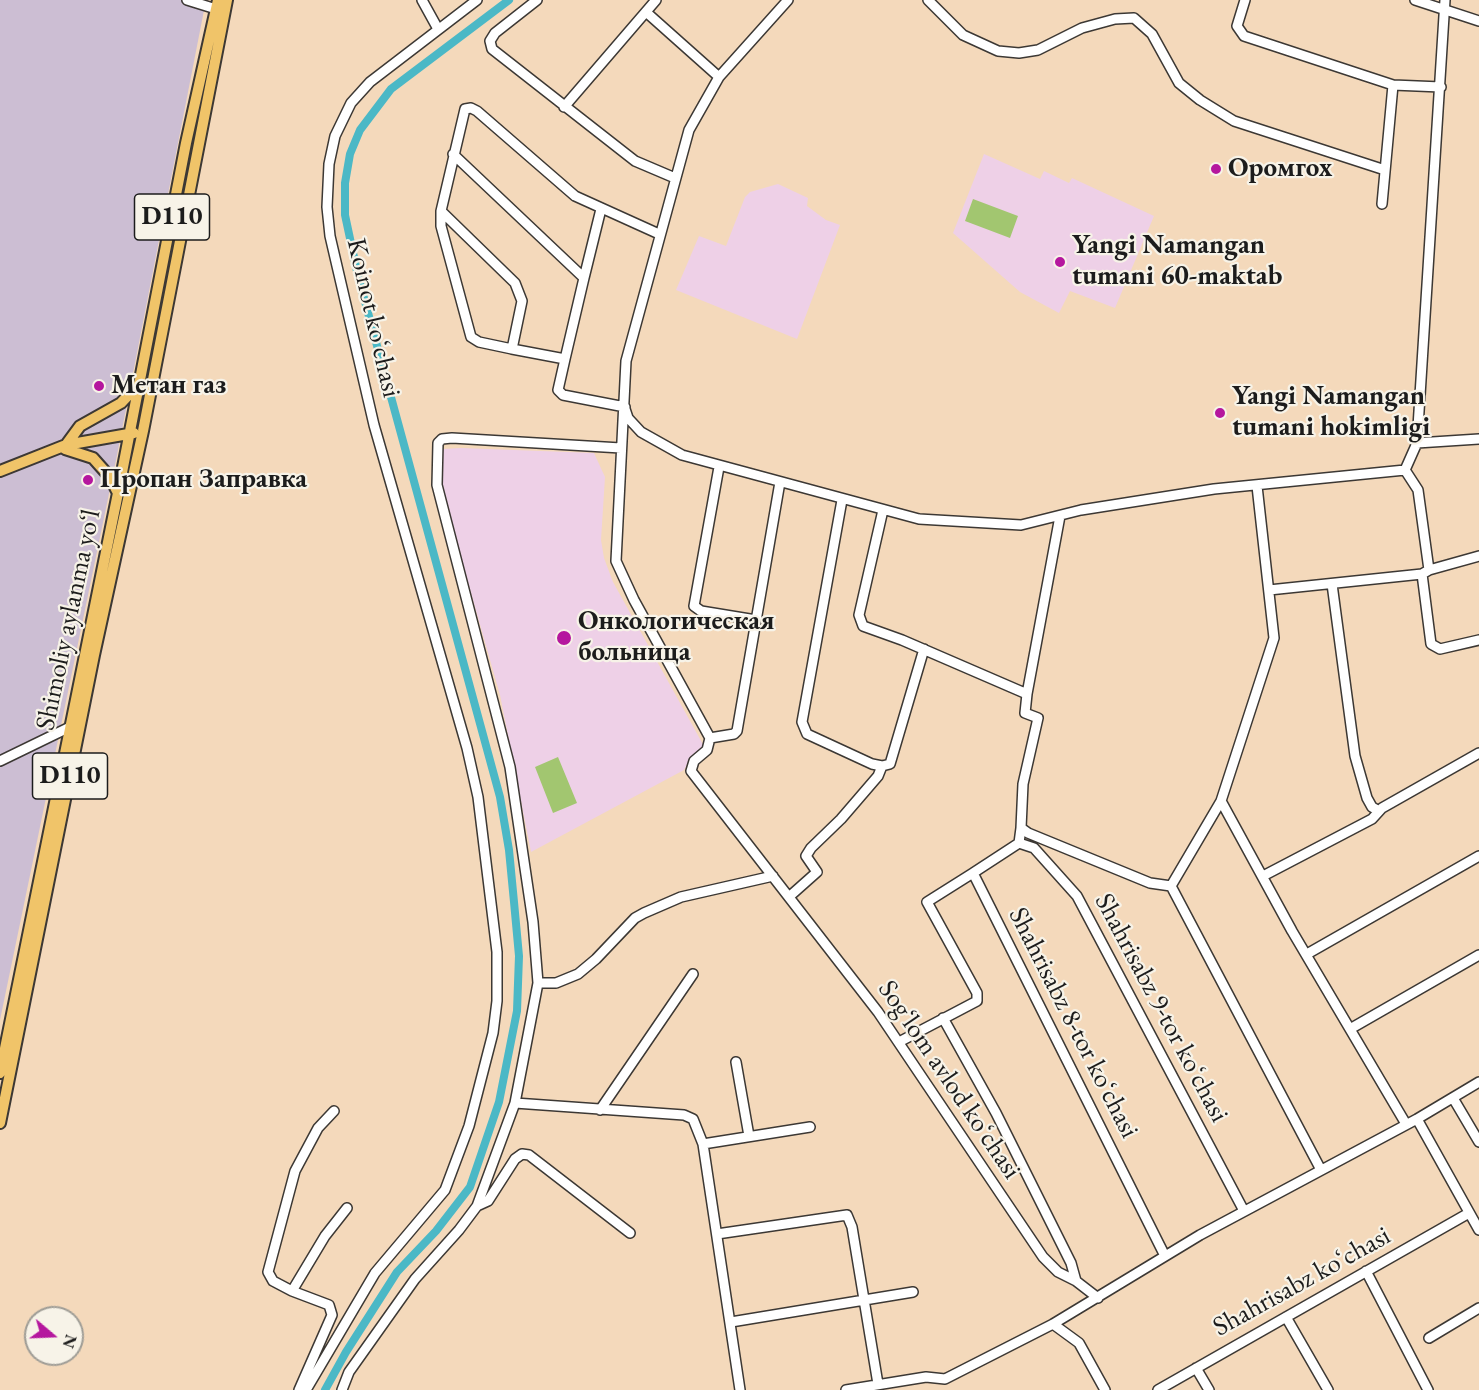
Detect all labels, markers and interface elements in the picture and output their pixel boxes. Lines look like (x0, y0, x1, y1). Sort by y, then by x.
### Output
place label: Оромгох (1228, 153, 1332, 185)
marker: Оромгох (1209, 162, 1223, 176)
road number: D110 (134, 194, 210, 240)
place label: Yangi Namangan tumani 60-maktab (1072, 230, 1282, 293)
street label: Koinot koʻchasi (339, 235, 407, 401)
marker: Yangi Namangan tumani 60-maktab (1053, 255, 1067, 269)
place label: Метан газ (111, 370, 226, 402)
marker: Метан газ (92, 379, 106, 393)
place label: Yangi Namangan tumani hokimligi (1232, 381, 1430, 444)
marker: Yangi Namangan tumani hokimligi (1213, 406, 1227, 420)
place label: Пропан Заправка (100, 464, 307, 496)
marker: Пропан Заправка (81, 473, 95, 487)
street label: Shimoliy aylanma yoʻl (30, 507, 108, 733)
place label: Онкологическая больница (578, 606, 774, 669)
marker: Онкологическая больница (555, 629, 573, 647)
road number: D110 (32, 753, 107, 799)
street label: Shahrisabz 9-tor koʻchasi (1087, 888, 1235, 1128)
street label: Shahrisabz 8-tor koʻchasi (1001, 902, 1145, 1144)
street label: Sogʻlom avlod koʻchasi (871, 974, 1027, 1186)
street label: Shahrisabz koʻchasi (1208, 1220, 1396, 1344)
north arrow (24, 1306, 84, 1366)
text: N (58, 1332, 82, 1351)

